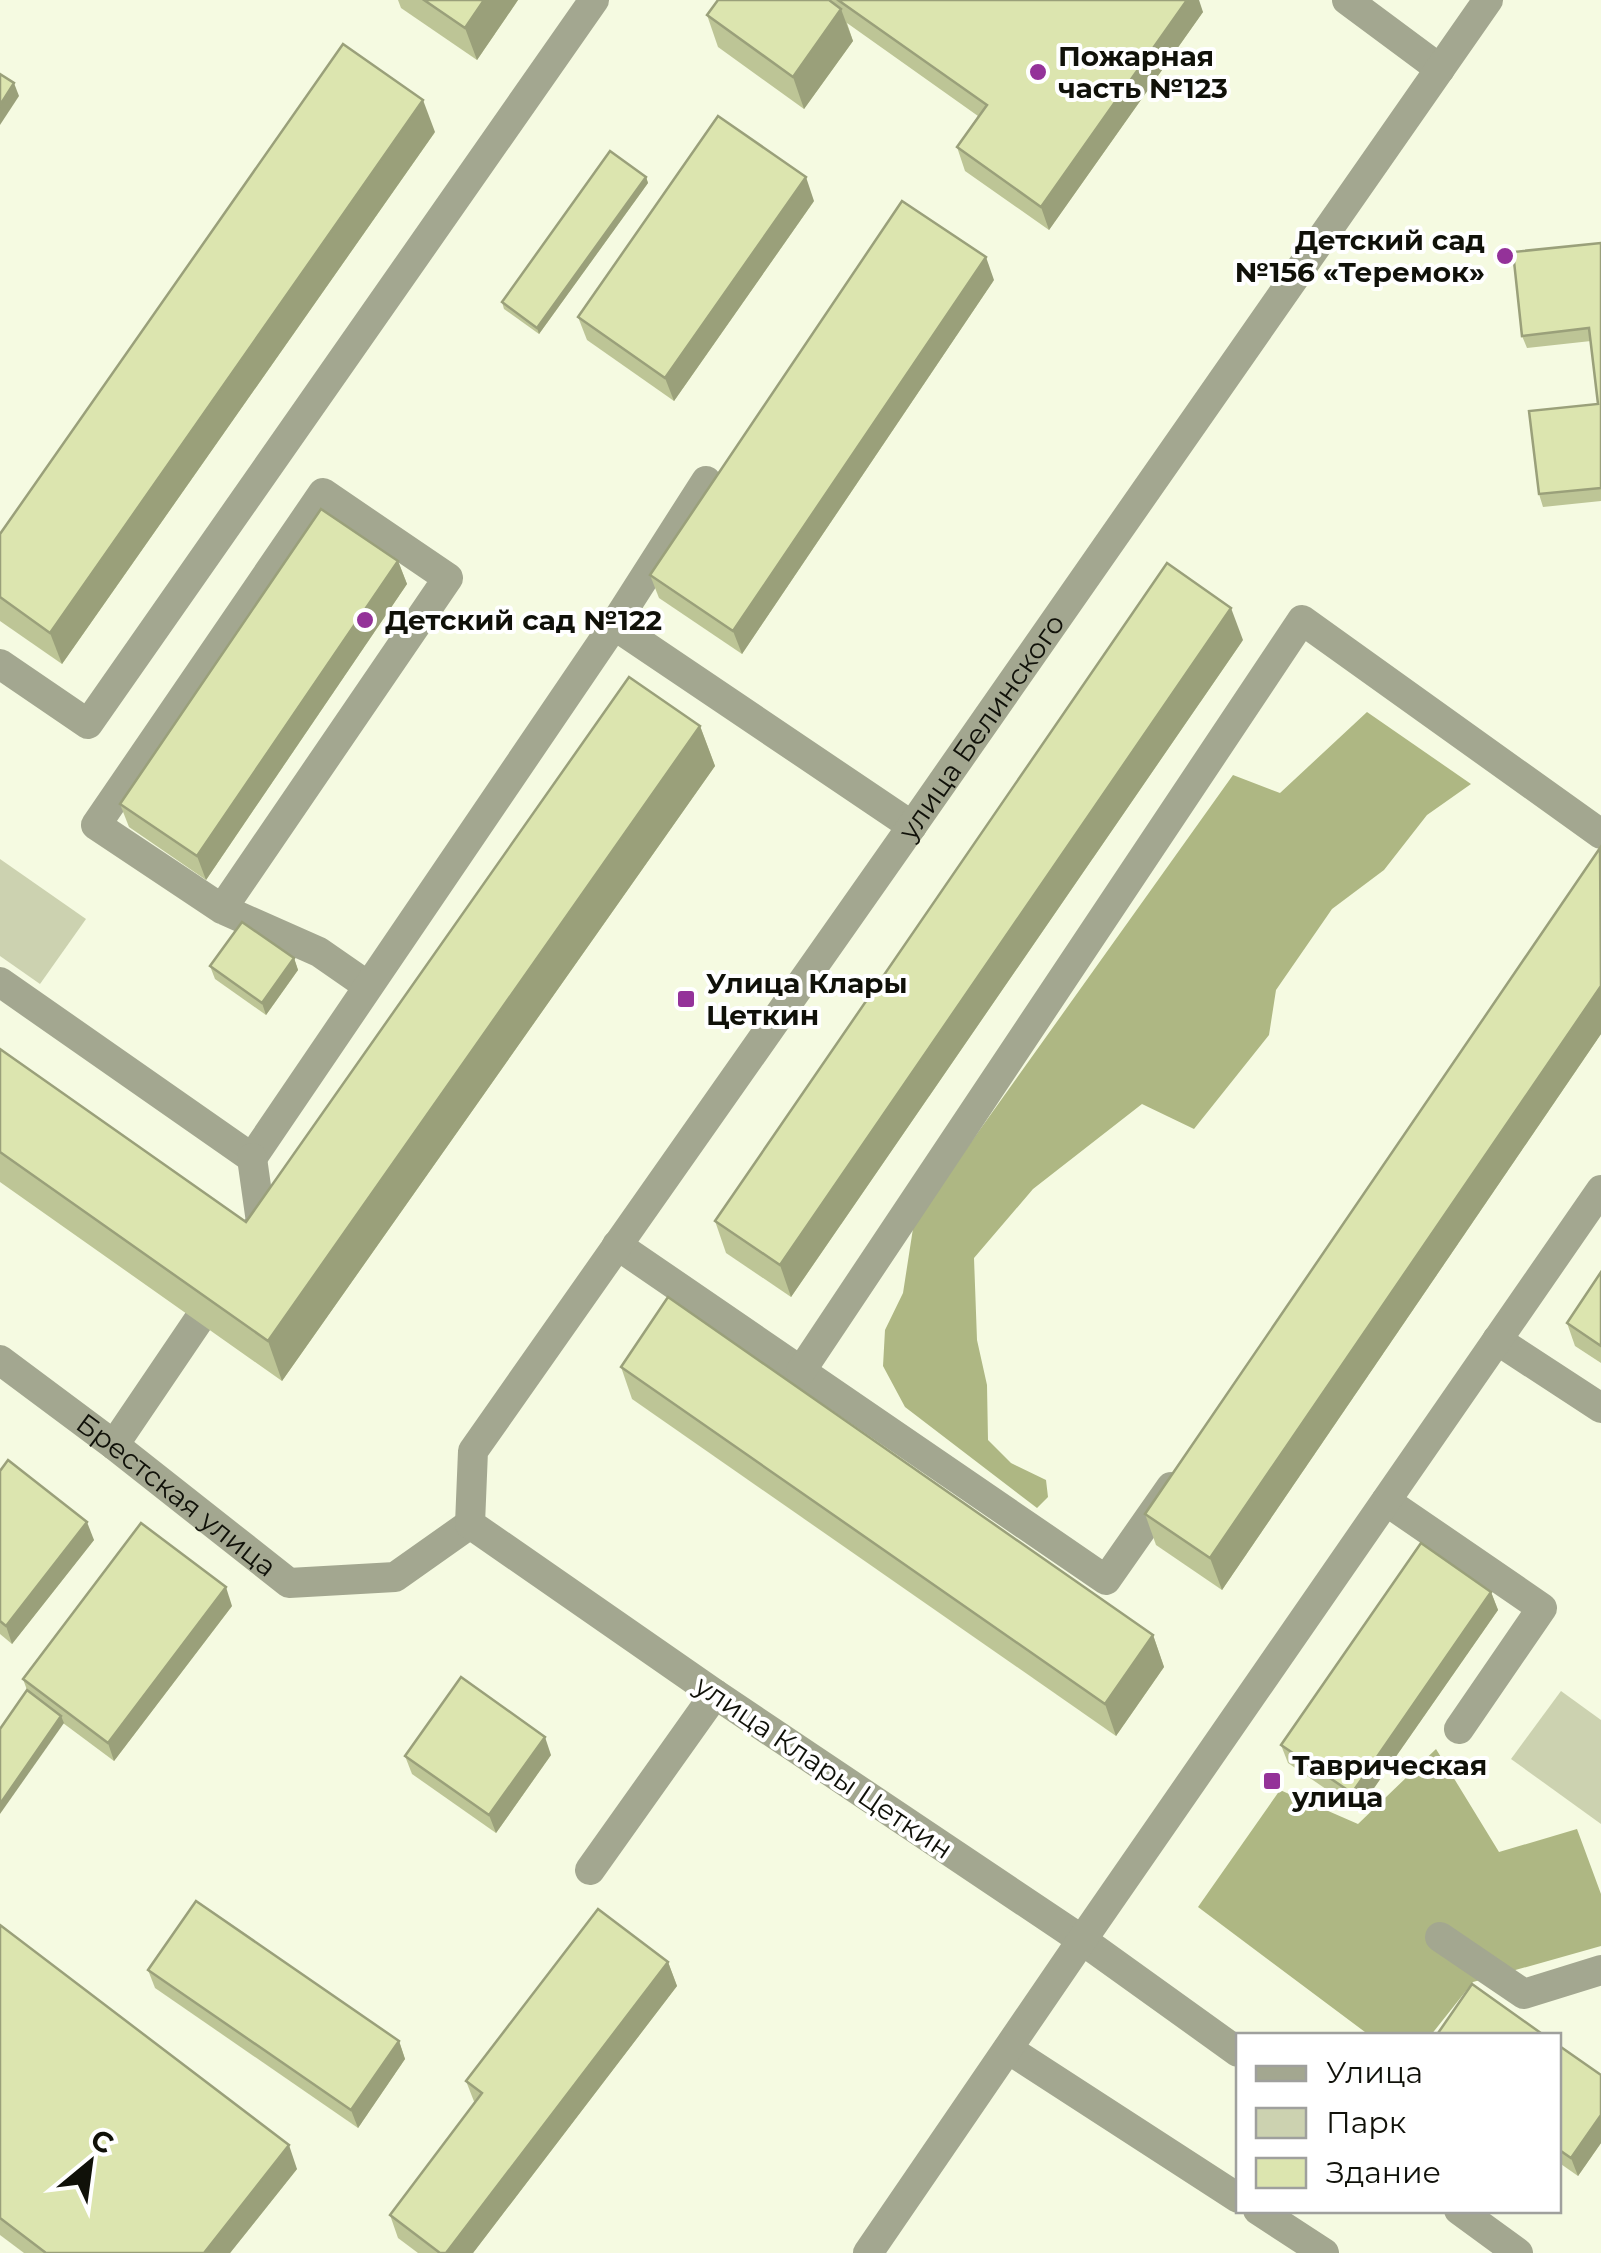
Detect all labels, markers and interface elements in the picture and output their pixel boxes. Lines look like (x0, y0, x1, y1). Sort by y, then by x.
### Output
place label: Пожарная часть №123 (1058, 39, 1228, 105)
marker: Пожарная часть №123 (1027, 61, 1049, 83)
place label: Детский сад №156 «Теремок» (1235, 223, 1485, 289)
marker: Детский сад №156 «Теремок» (1494, 245, 1516, 267)
place label: Детский сад №122 (385, 603, 662, 637)
street label: улица Белинского (890, 607, 1072, 847)
marker: Детский сад №122 (354, 609, 376, 631)
place label: Улица Клары Цеткин (706, 966, 908, 1032)
marker: Улица Клары Цеткин (675, 988, 697, 1010)
street label: Брестская улица (70, 1406, 283, 1584)
street label: улица Клары Цеткин (688, 1667, 959, 1866)
place label: Таврическая улица (1291, 1748, 1487, 1814)
marker: Таврическая улица (1261, 1770, 1283, 1792)
legend (1236, 2033, 1561, 2213)
text: Улица (1326, 2054, 1423, 2091)
text: Парк (1326, 2104, 1407, 2141)
north arrow (40, 2113, 140, 2213)
text: С (85, 2121, 119, 2161)
text: Здание (1326, 2154, 1441, 2191)

